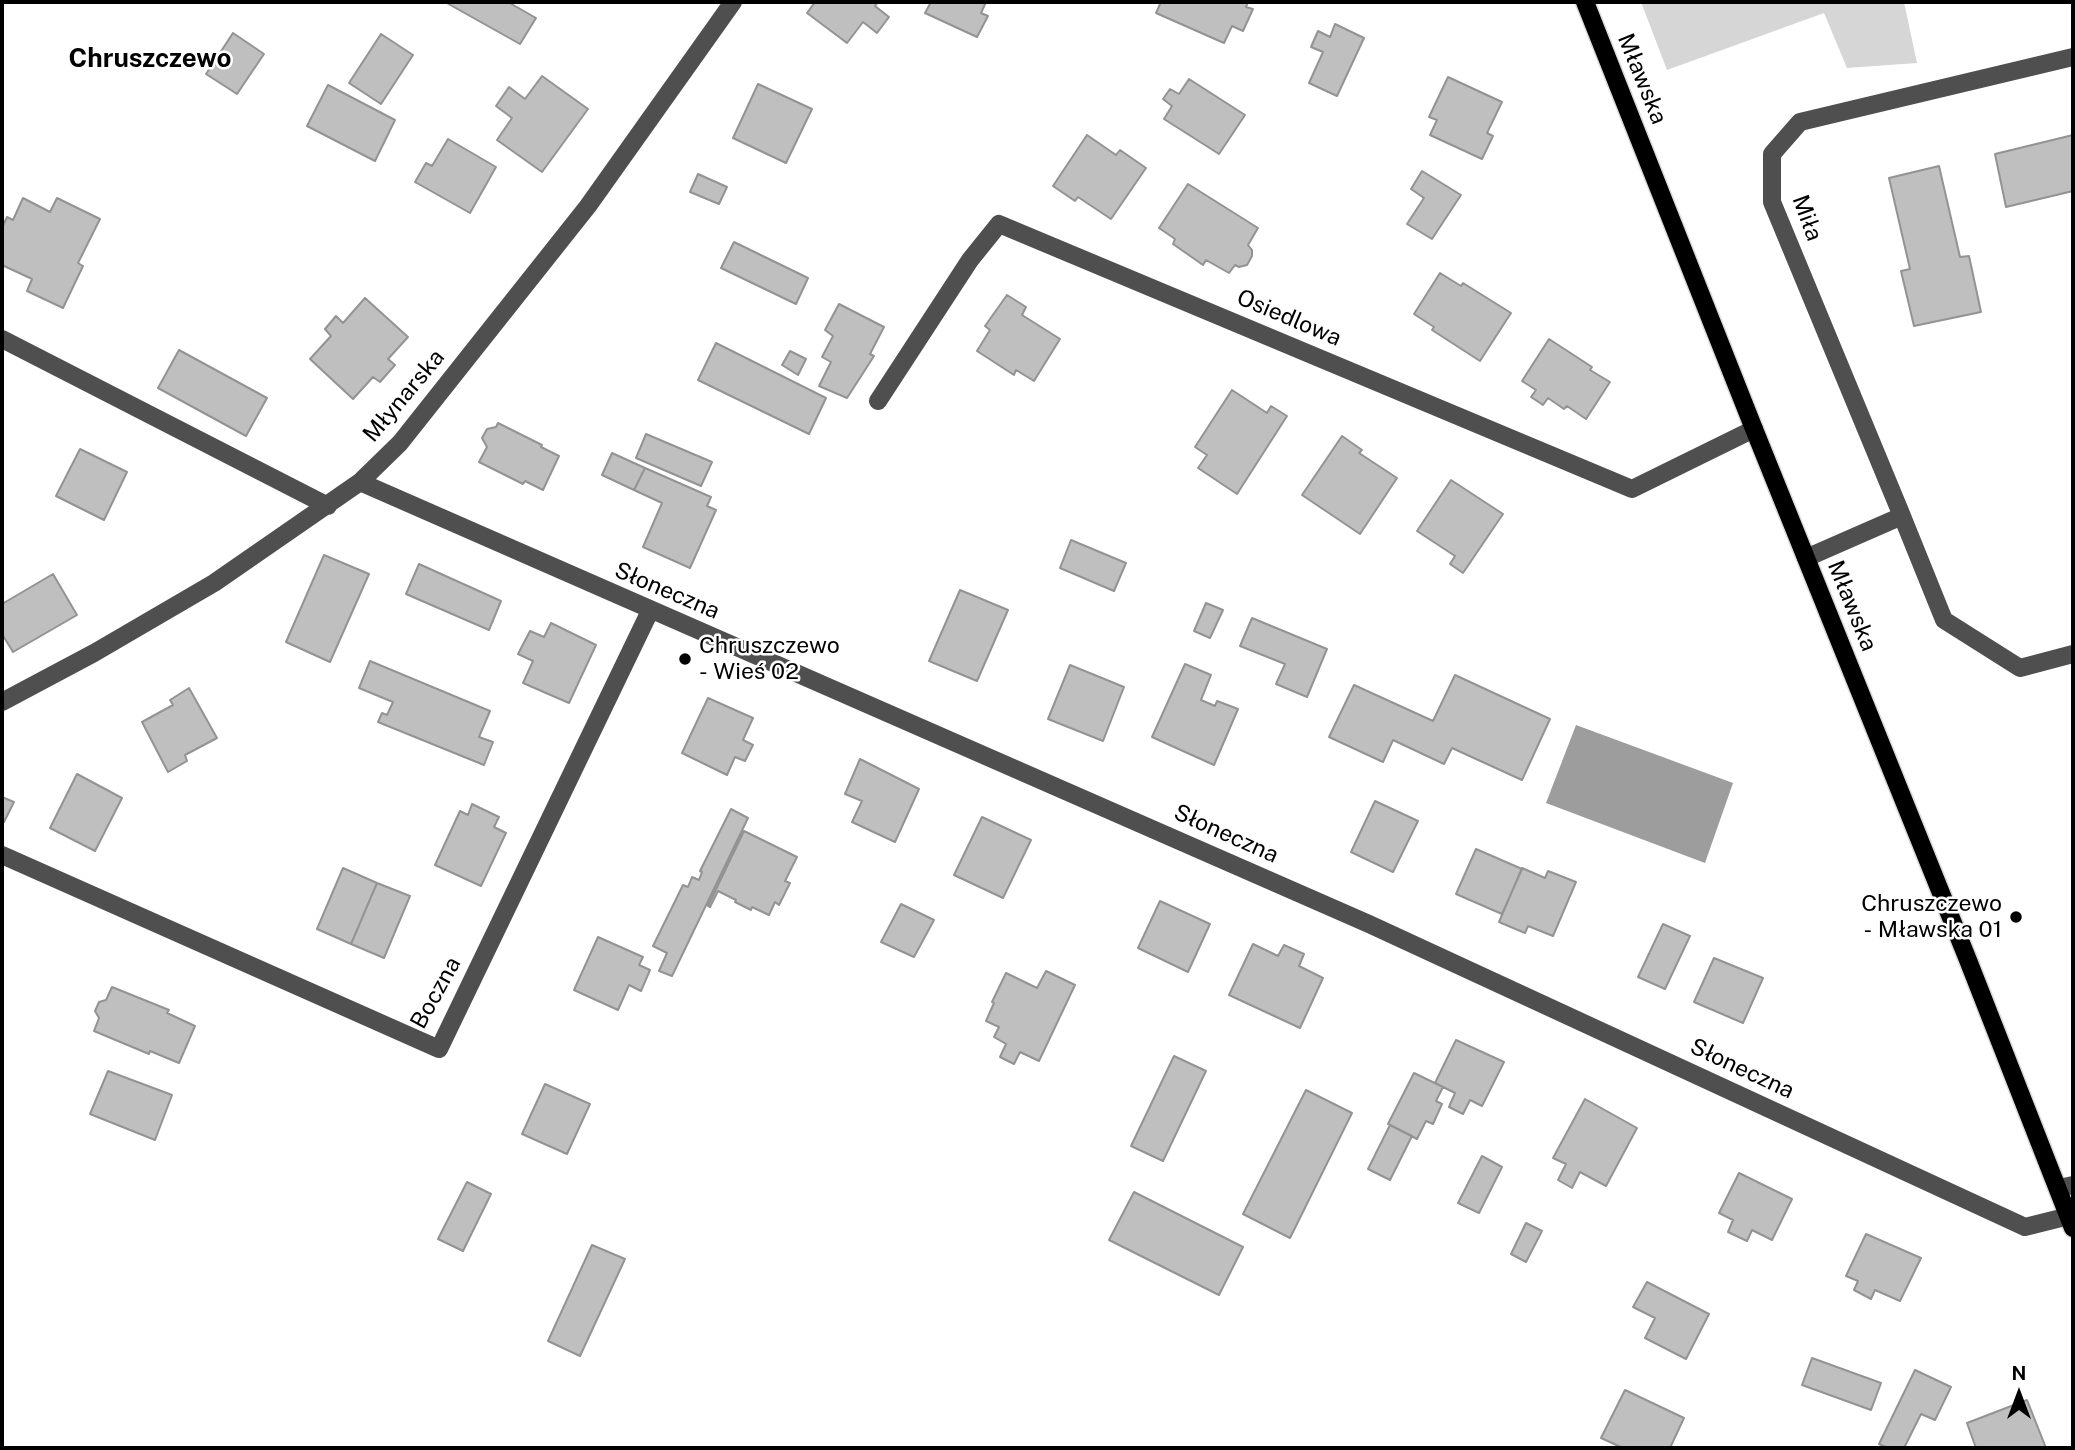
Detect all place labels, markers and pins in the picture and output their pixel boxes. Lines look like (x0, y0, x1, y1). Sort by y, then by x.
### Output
place label: Chruszczewo - Wieś 02 (699, 632, 840, 686)
marker: Chruszczewo - Wieś 02 (677, 651, 693, 667)
place label: Chruszczewo - Mławska 01 (1861, 890, 2002, 944)
marker: Chruszczewo - Mławska 01 (2008, 909, 2024, 925)

